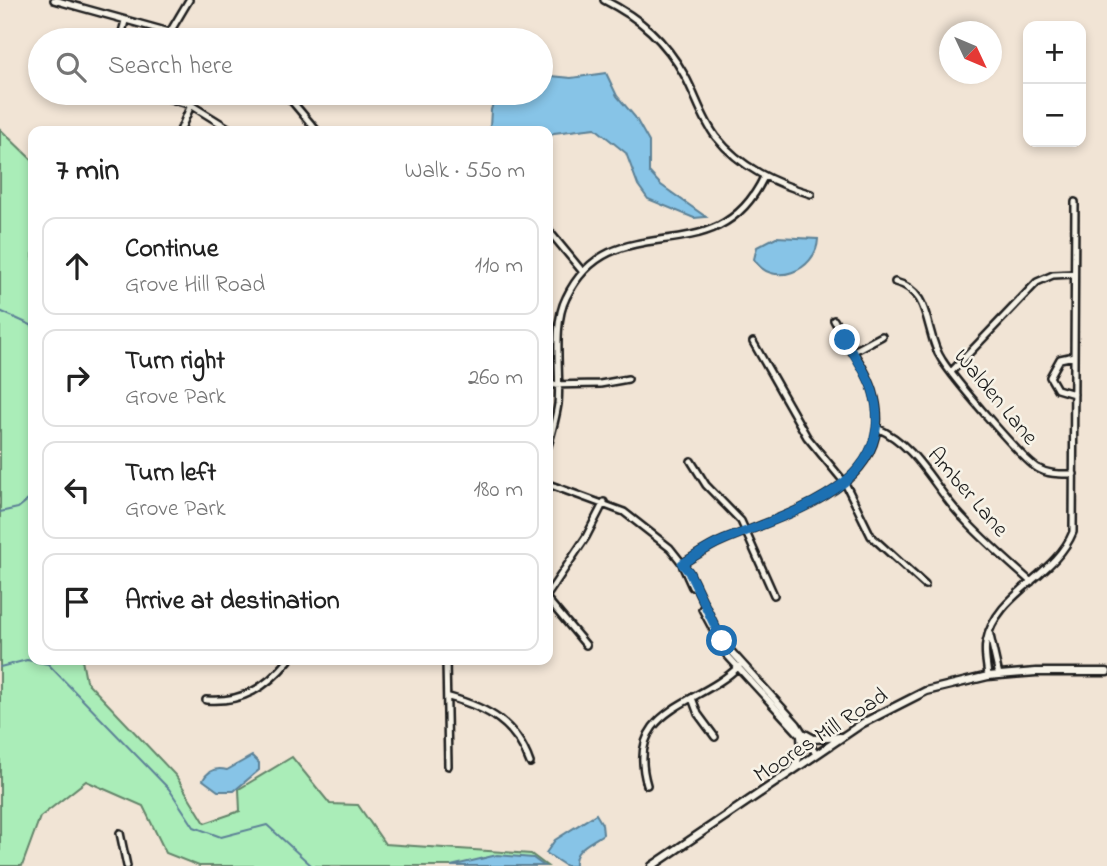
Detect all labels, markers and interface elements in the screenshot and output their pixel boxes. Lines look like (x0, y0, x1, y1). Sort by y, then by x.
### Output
north arrow (939, 21, 1002, 84)
map controls (1023, 21, 1086, 147)
button: + (1023, 21, 1086, 84)
search box (28, 28, 553, 105)
icon: search (52, 48, 90, 86)
text: Search here (108, 48, 233, 86)
button: − (1023, 84, 1086, 147)
text: 7 min (56, 150, 119, 194)
text: Walk · 550 m (405, 155, 525, 188)
text: Continue (125, 231, 218, 269)
icon: ahead (58, 247, 96, 285)
text: 110 m (475, 250, 523, 283)
text: Grove Hill Road (125, 269, 265, 302)
route end (829, 324, 860, 355)
street label: Walden Lane (945, 342, 1046, 454)
text: Turn right (125, 343, 225, 381)
icon: right (58, 359, 96, 397)
text: 260 m (468, 362, 523, 395)
text: Grove Park (125, 381, 226, 414)
street label: Amber Lane (919, 440, 1016, 545)
text: Turn left (125, 455, 216, 493)
icon: left (58, 471, 96, 509)
text: 180 m (474, 474, 523, 507)
text: Grove Park (125, 493, 226, 526)
icon: arrive (58, 583, 96, 621)
text: Arrive at destination (125, 583, 340, 621)
route start (706, 625, 737, 656)
street label: Moores Mill Road (748, 680, 895, 792)

